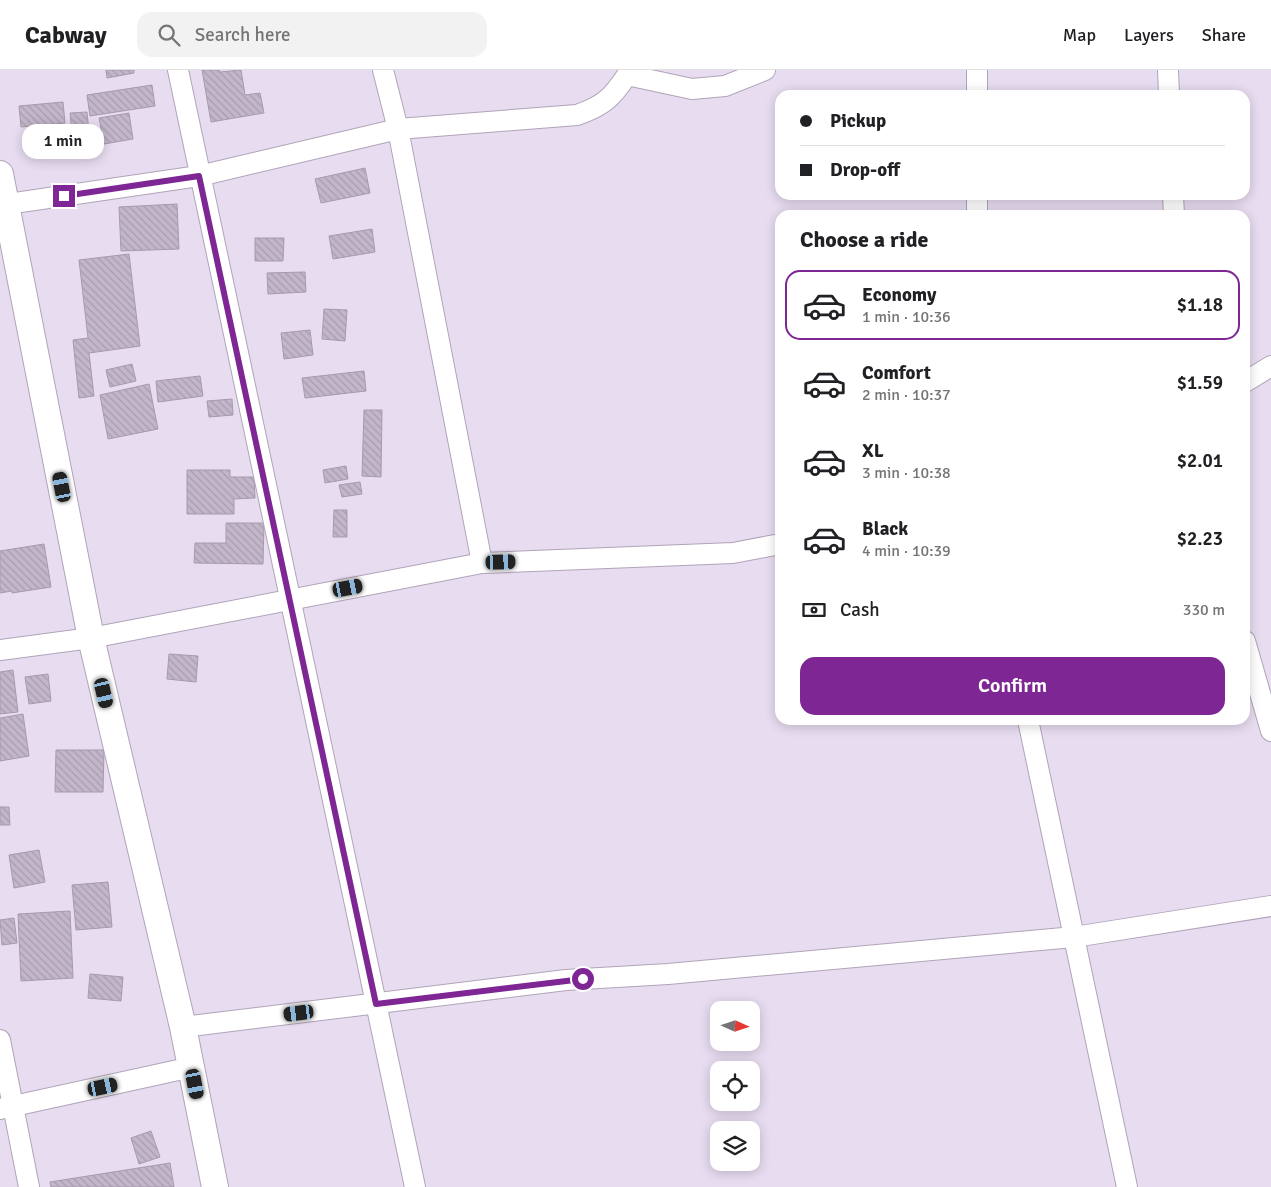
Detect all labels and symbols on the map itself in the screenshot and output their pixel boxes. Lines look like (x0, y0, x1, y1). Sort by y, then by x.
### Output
callout: 1 min (23, 124, 105, 158)
route end (53, 185, 75, 207)
car (51, 471, 72, 503)
car (485, 554, 516, 570)
car (331, 578, 364, 598)
car (93, 677, 114, 709)
route start (572, 968, 594, 990)
north arrow (710, 1001, 760, 1051)
car (283, 1004, 314, 1022)
car (184, 1068, 205, 1100)
car (86, 1077, 119, 1097)

